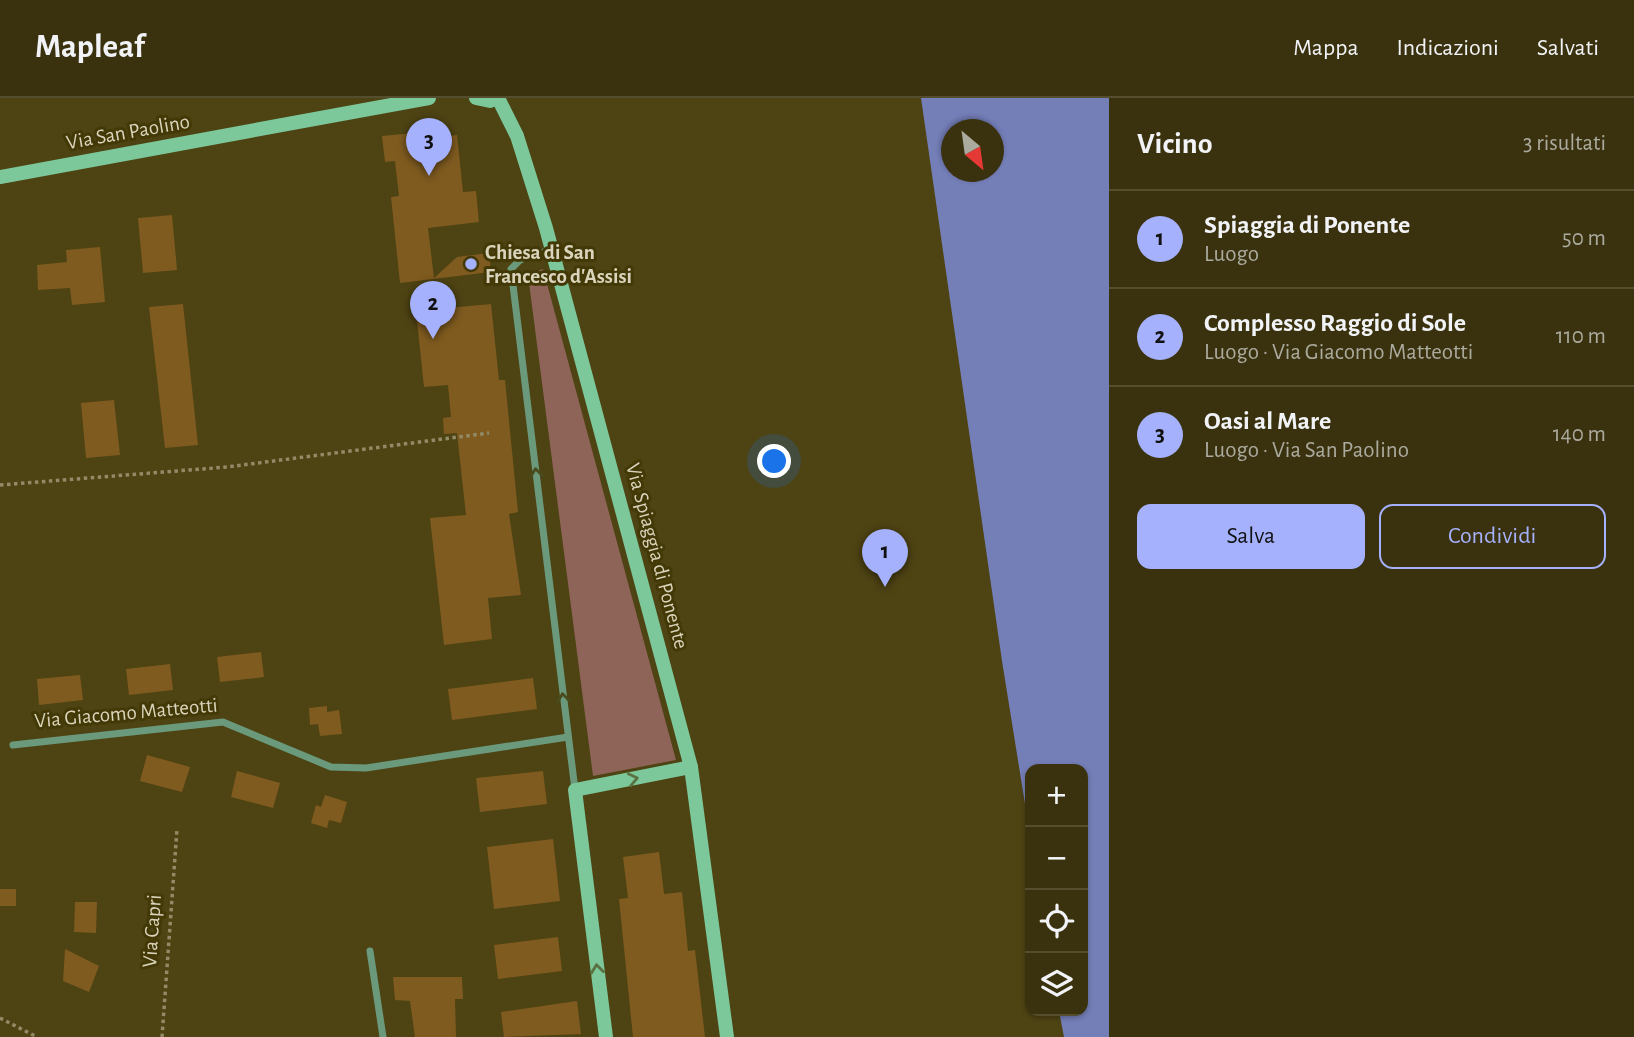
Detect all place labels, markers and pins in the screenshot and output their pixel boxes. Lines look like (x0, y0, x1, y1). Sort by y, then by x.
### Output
pin: 3 (406, 118, 452, 176)
place label: Chiesa di San Francesco d'Assisi (485, 242, 632, 287)
marker: Chiesa di San Francesco d'Assisi (463, 256, 479, 272)
pin: 2 (410, 281, 456, 339)
pin: 1 (862, 529, 908, 587)

